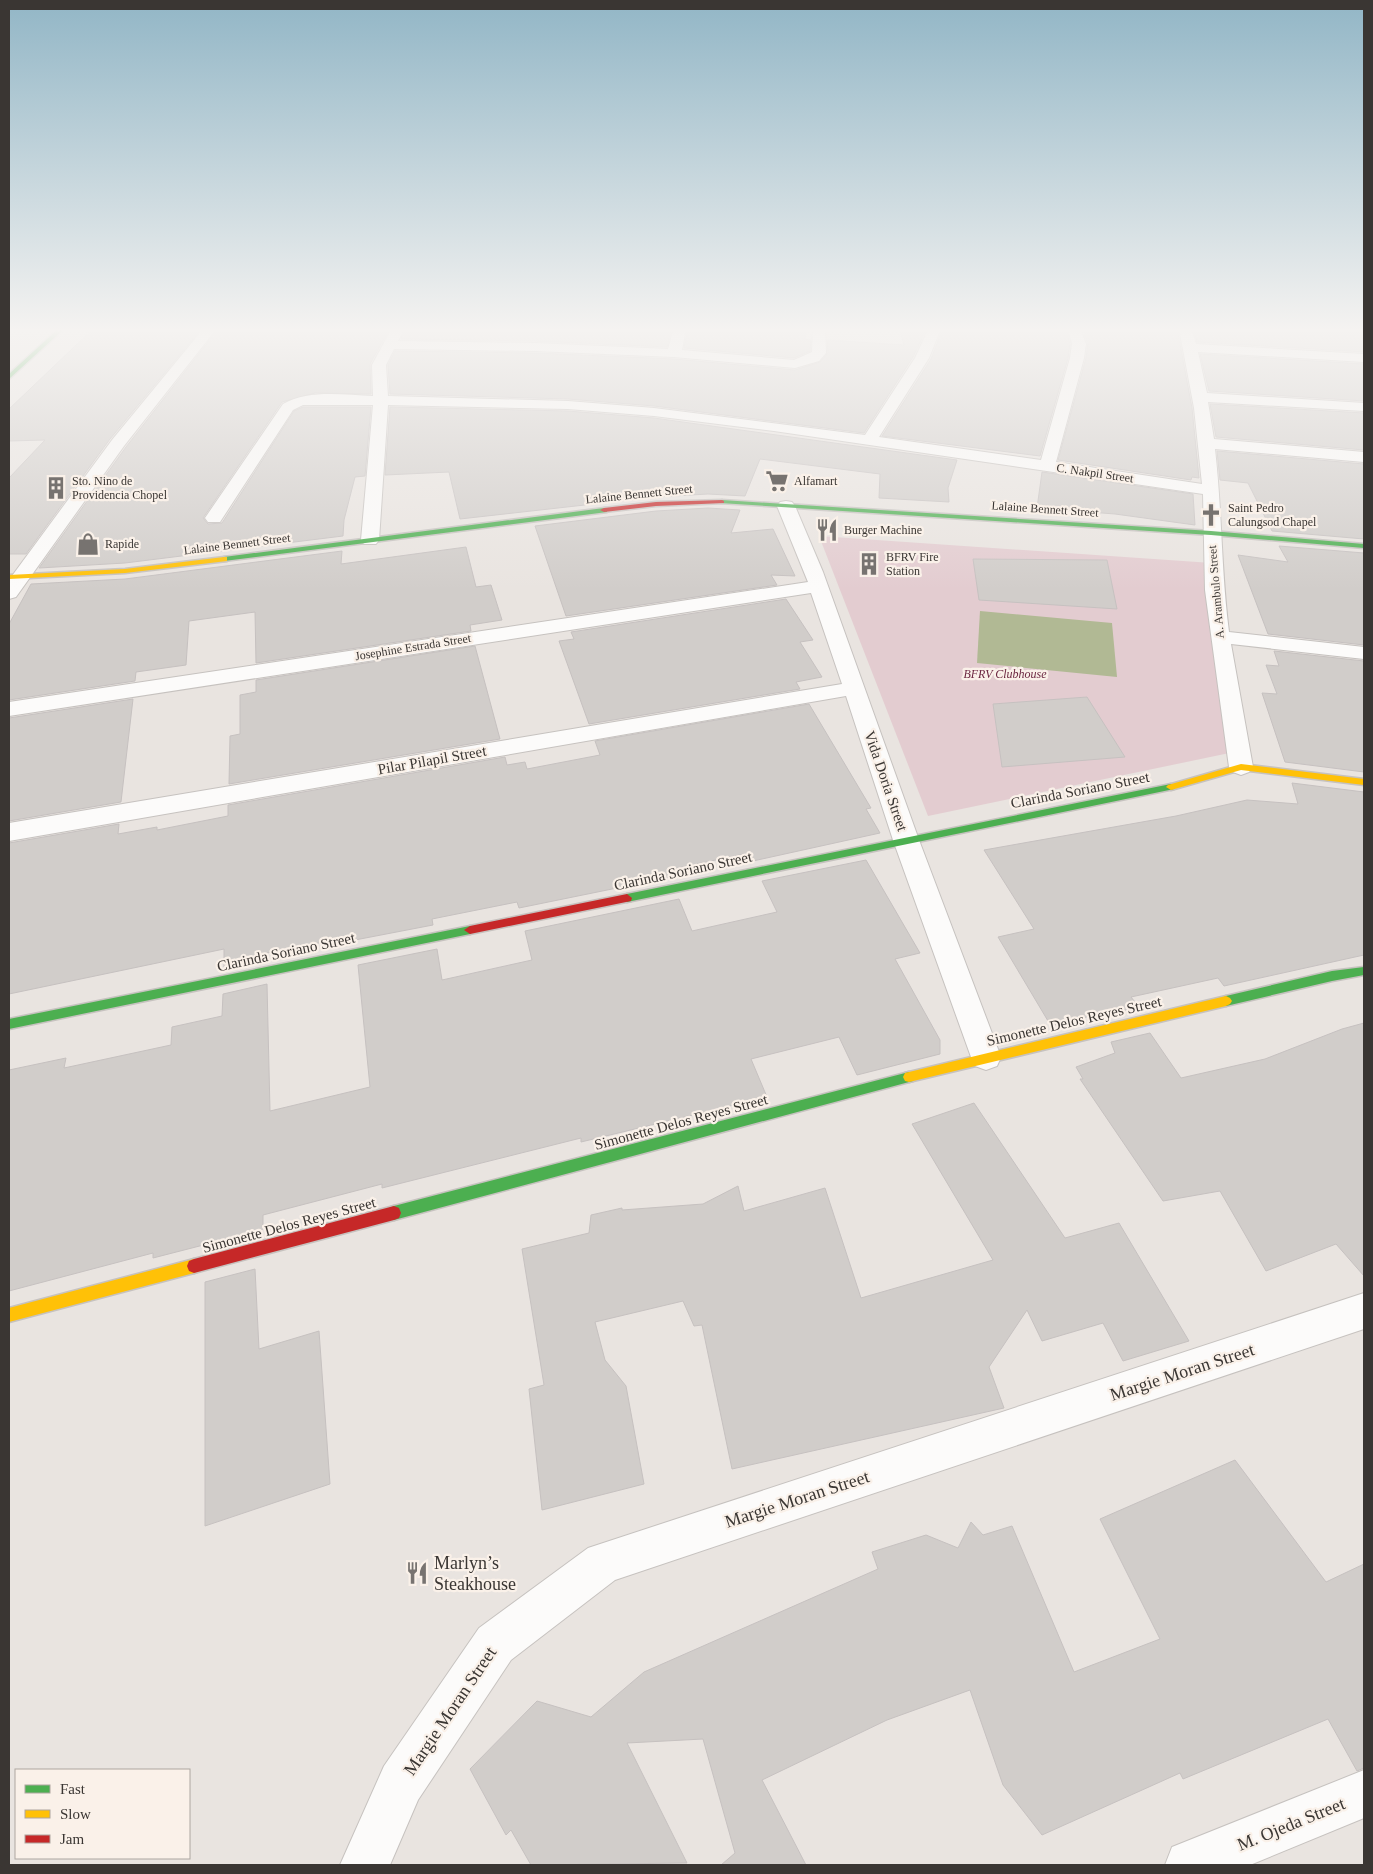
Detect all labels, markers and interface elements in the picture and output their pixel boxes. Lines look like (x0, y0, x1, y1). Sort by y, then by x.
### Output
street label: C. Nakpil Street (1056, 461, 1135, 485)
supermarket icon: Alfamart (764, 468, 790, 494)
place label: Sto. Nino de Providencia Chopel (72, 474, 168, 502)
place label: Alfamart (794, 474, 838, 488)
building icon: Sto. Nino de Providencia Chopel (43, 475, 69, 501)
street label: Lalaine Bennett Street (585, 481, 694, 507)
street label: Lalaine Bennett Street (991, 498, 1100, 520)
place label: Saint Pedro Calungsod Chapel (1228, 501, 1317, 529)
church icon: Saint Pedro Calungsod Chapel (1198, 502, 1224, 528)
restaurant icon: Burger Machine (814, 517, 840, 543)
place label: Burger Machine (844, 523, 922, 537)
street label: Lalaine Bennett Street (183, 530, 292, 557)
shop icon: Rapide (75, 531, 101, 557)
place label: Rapide (105, 537, 139, 551)
street label: A. Arambulo Street (1205, 544, 1227, 639)
place label: BFRV Fire Station (886, 550, 939, 578)
building icon: BFRV Fire Station (856, 551, 882, 577)
street label: Josephine Estrada Street (354, 631, 473, 663)
park label: BFRV Clubhouse (963, 667, 1047, 681)
street label: Vida Doria Street (861, 729, 911, 834)
street label: Pilar Pilapil Street (376, 742, 488, 777)
street label: Clarinda Soriano Street (1009, 769, 1151, 811)
street label: Clarinda Soriano Street (612, 848, 754, 893)
street label: Clarinda Soriano Street (215, 929, 357, 974)
street label: Simonette Delos Reyes Street (985, 993, 1164, 1049)
street label: Simonette Delos Reyes Street (593, 1091, 770, 1153)
street label: Simonette Delos Reyes Street (201, 1194, 378, 1256)
street label: Margie Moran Street (1107, 1339, 1257, 1405)
street label: Margie Moran Street (722, 1466, 872, 1532)
place label: Marlyn’s Steakhouse (434, 1553, 516, 1594)
restaurant icon: Marlyn’s Steakhouse (404, 1560, 430, 1586)
street label: Margie Moran Street (400, 1643, 500, 1779)
legend (15, 1769, 190, 1859)
text: Fast (60, 1781, 86, 1797)
street label: M. Ojeda Street (1234, 1793, 1348, 1855)
text: Slow (60, 1806, 91, 1822)
text: Jam (60, 1831, 84, 1847)

